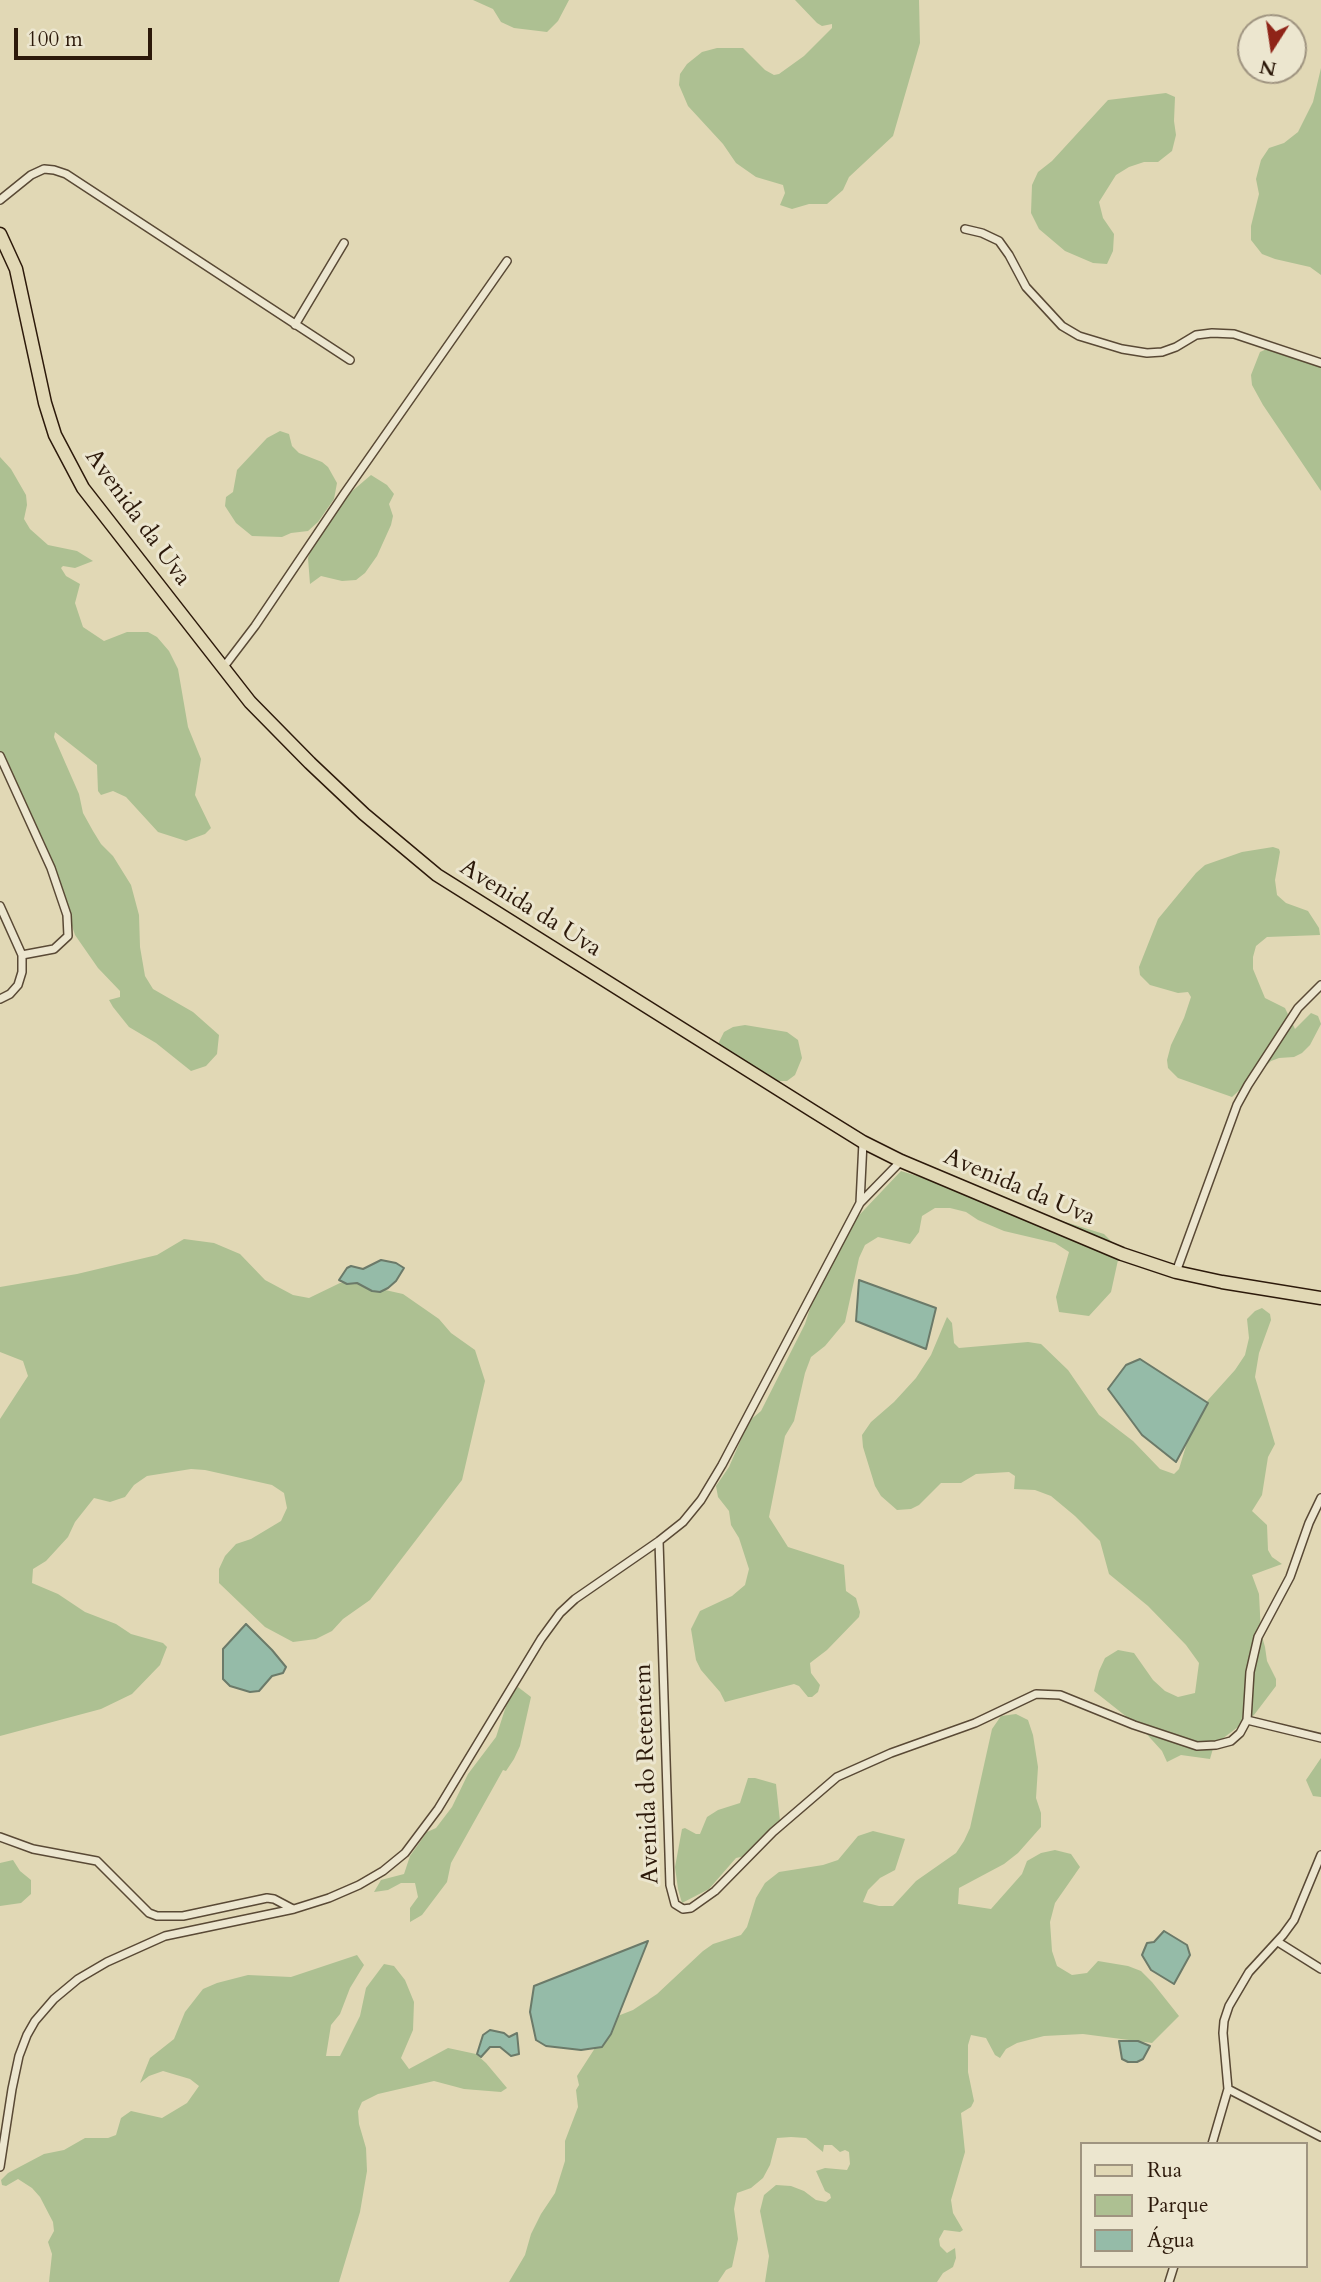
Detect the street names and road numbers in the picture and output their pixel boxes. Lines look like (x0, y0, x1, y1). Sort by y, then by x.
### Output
street label: Avenida da Uva (78, 444, 196, 592)
street label: Avenida da Uva (454, 854, 606, 964)
street label: Avenida da Uva (939, 1143, 1099, 1233)
street label: Avenida do Retentem (630, 1663, 666, 1885)

